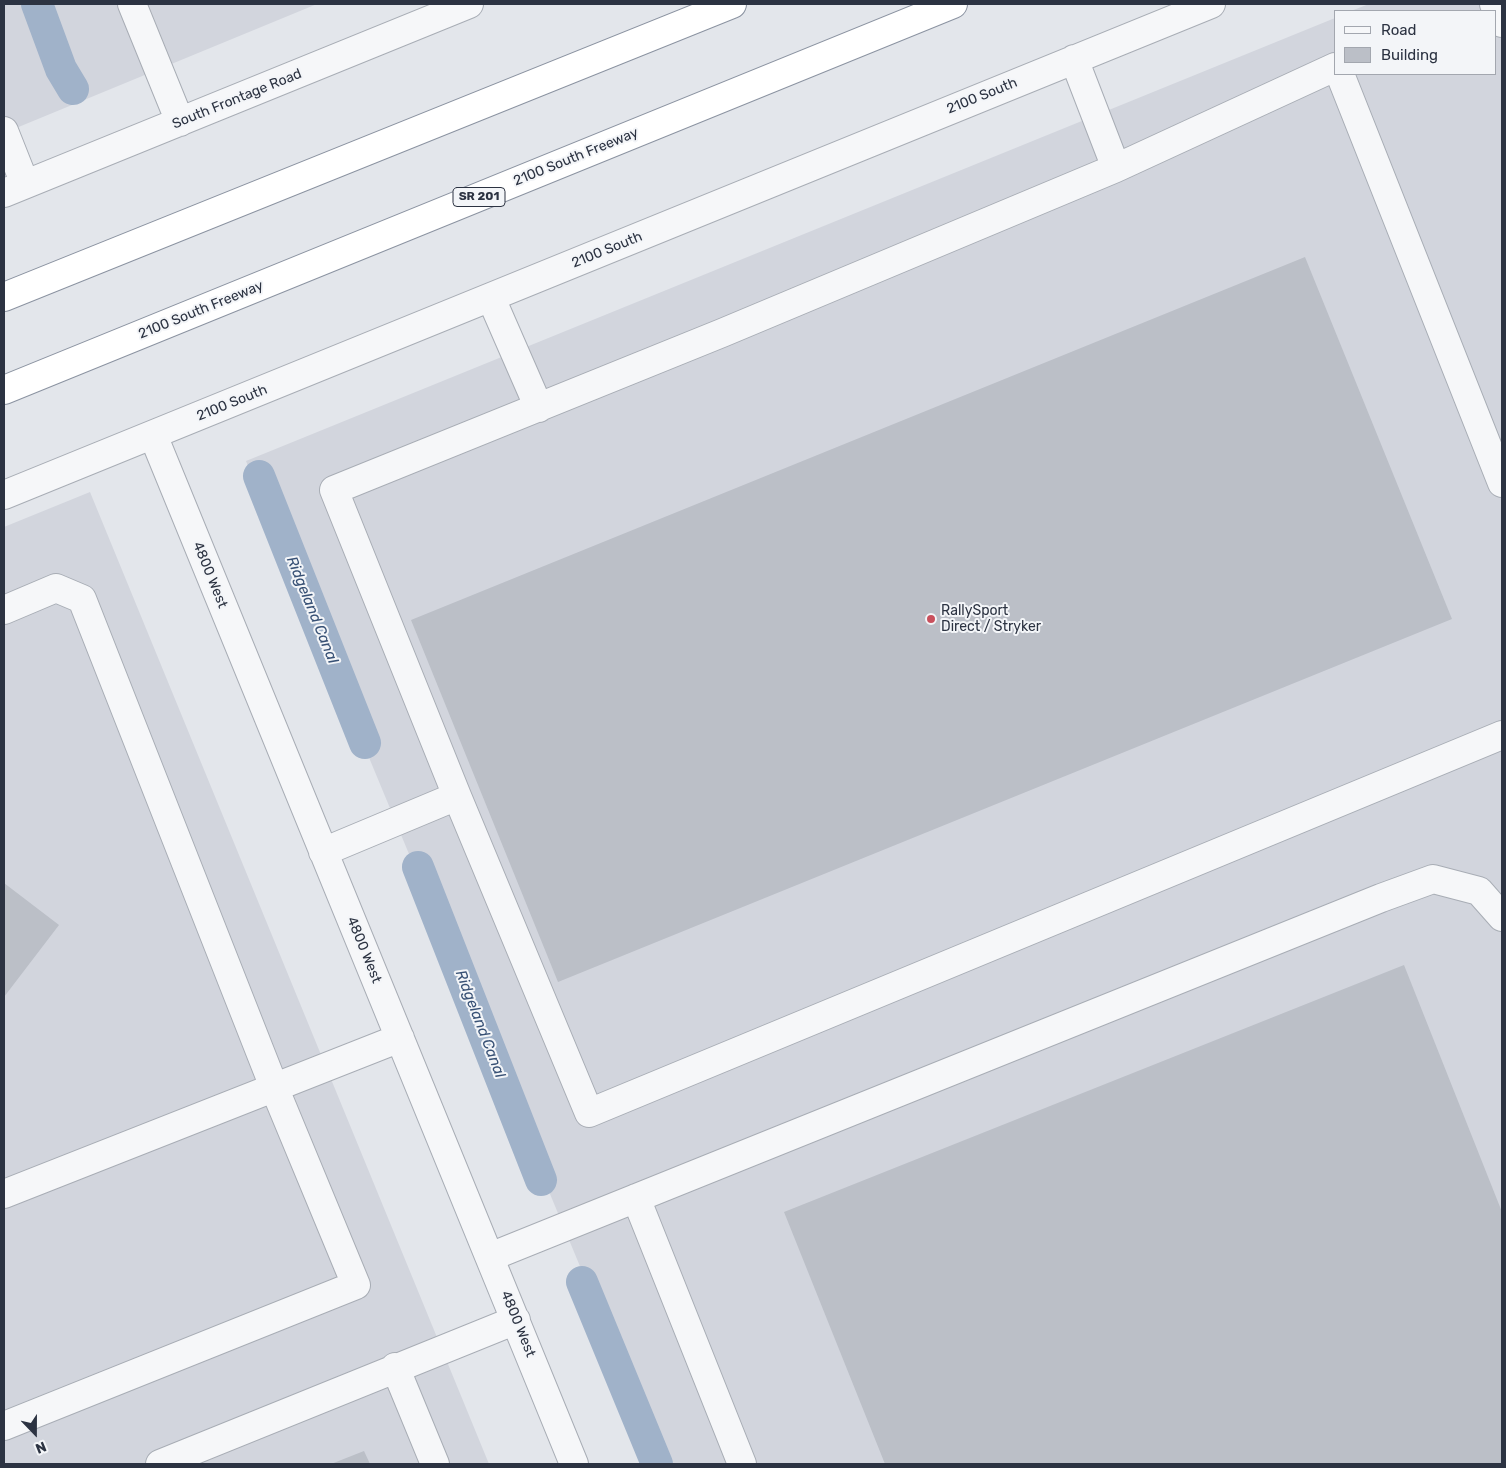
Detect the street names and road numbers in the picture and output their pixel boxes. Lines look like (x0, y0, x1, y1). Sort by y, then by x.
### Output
street label: South Frontage Road (170, 65, 304, 133)
street label: 2100 South (944, 74, 1020, 118)
street label: 2100 South Freeway (511, 124, 641, 190)
road number: SR 201 (453, 188, 505, 206)
street label: 2100 South (569, 228, 645, 272)
street label: 2100 South Freeway (136, 277, 266, 343)
street label: 2100 South (194, 381, 270, 425)
street label: 4800 West (189, 539, 231, 611)
street label: 4800 West (343, 914, 385, 986)
street label: 4800 West (497, 1288, 539, 1360)

